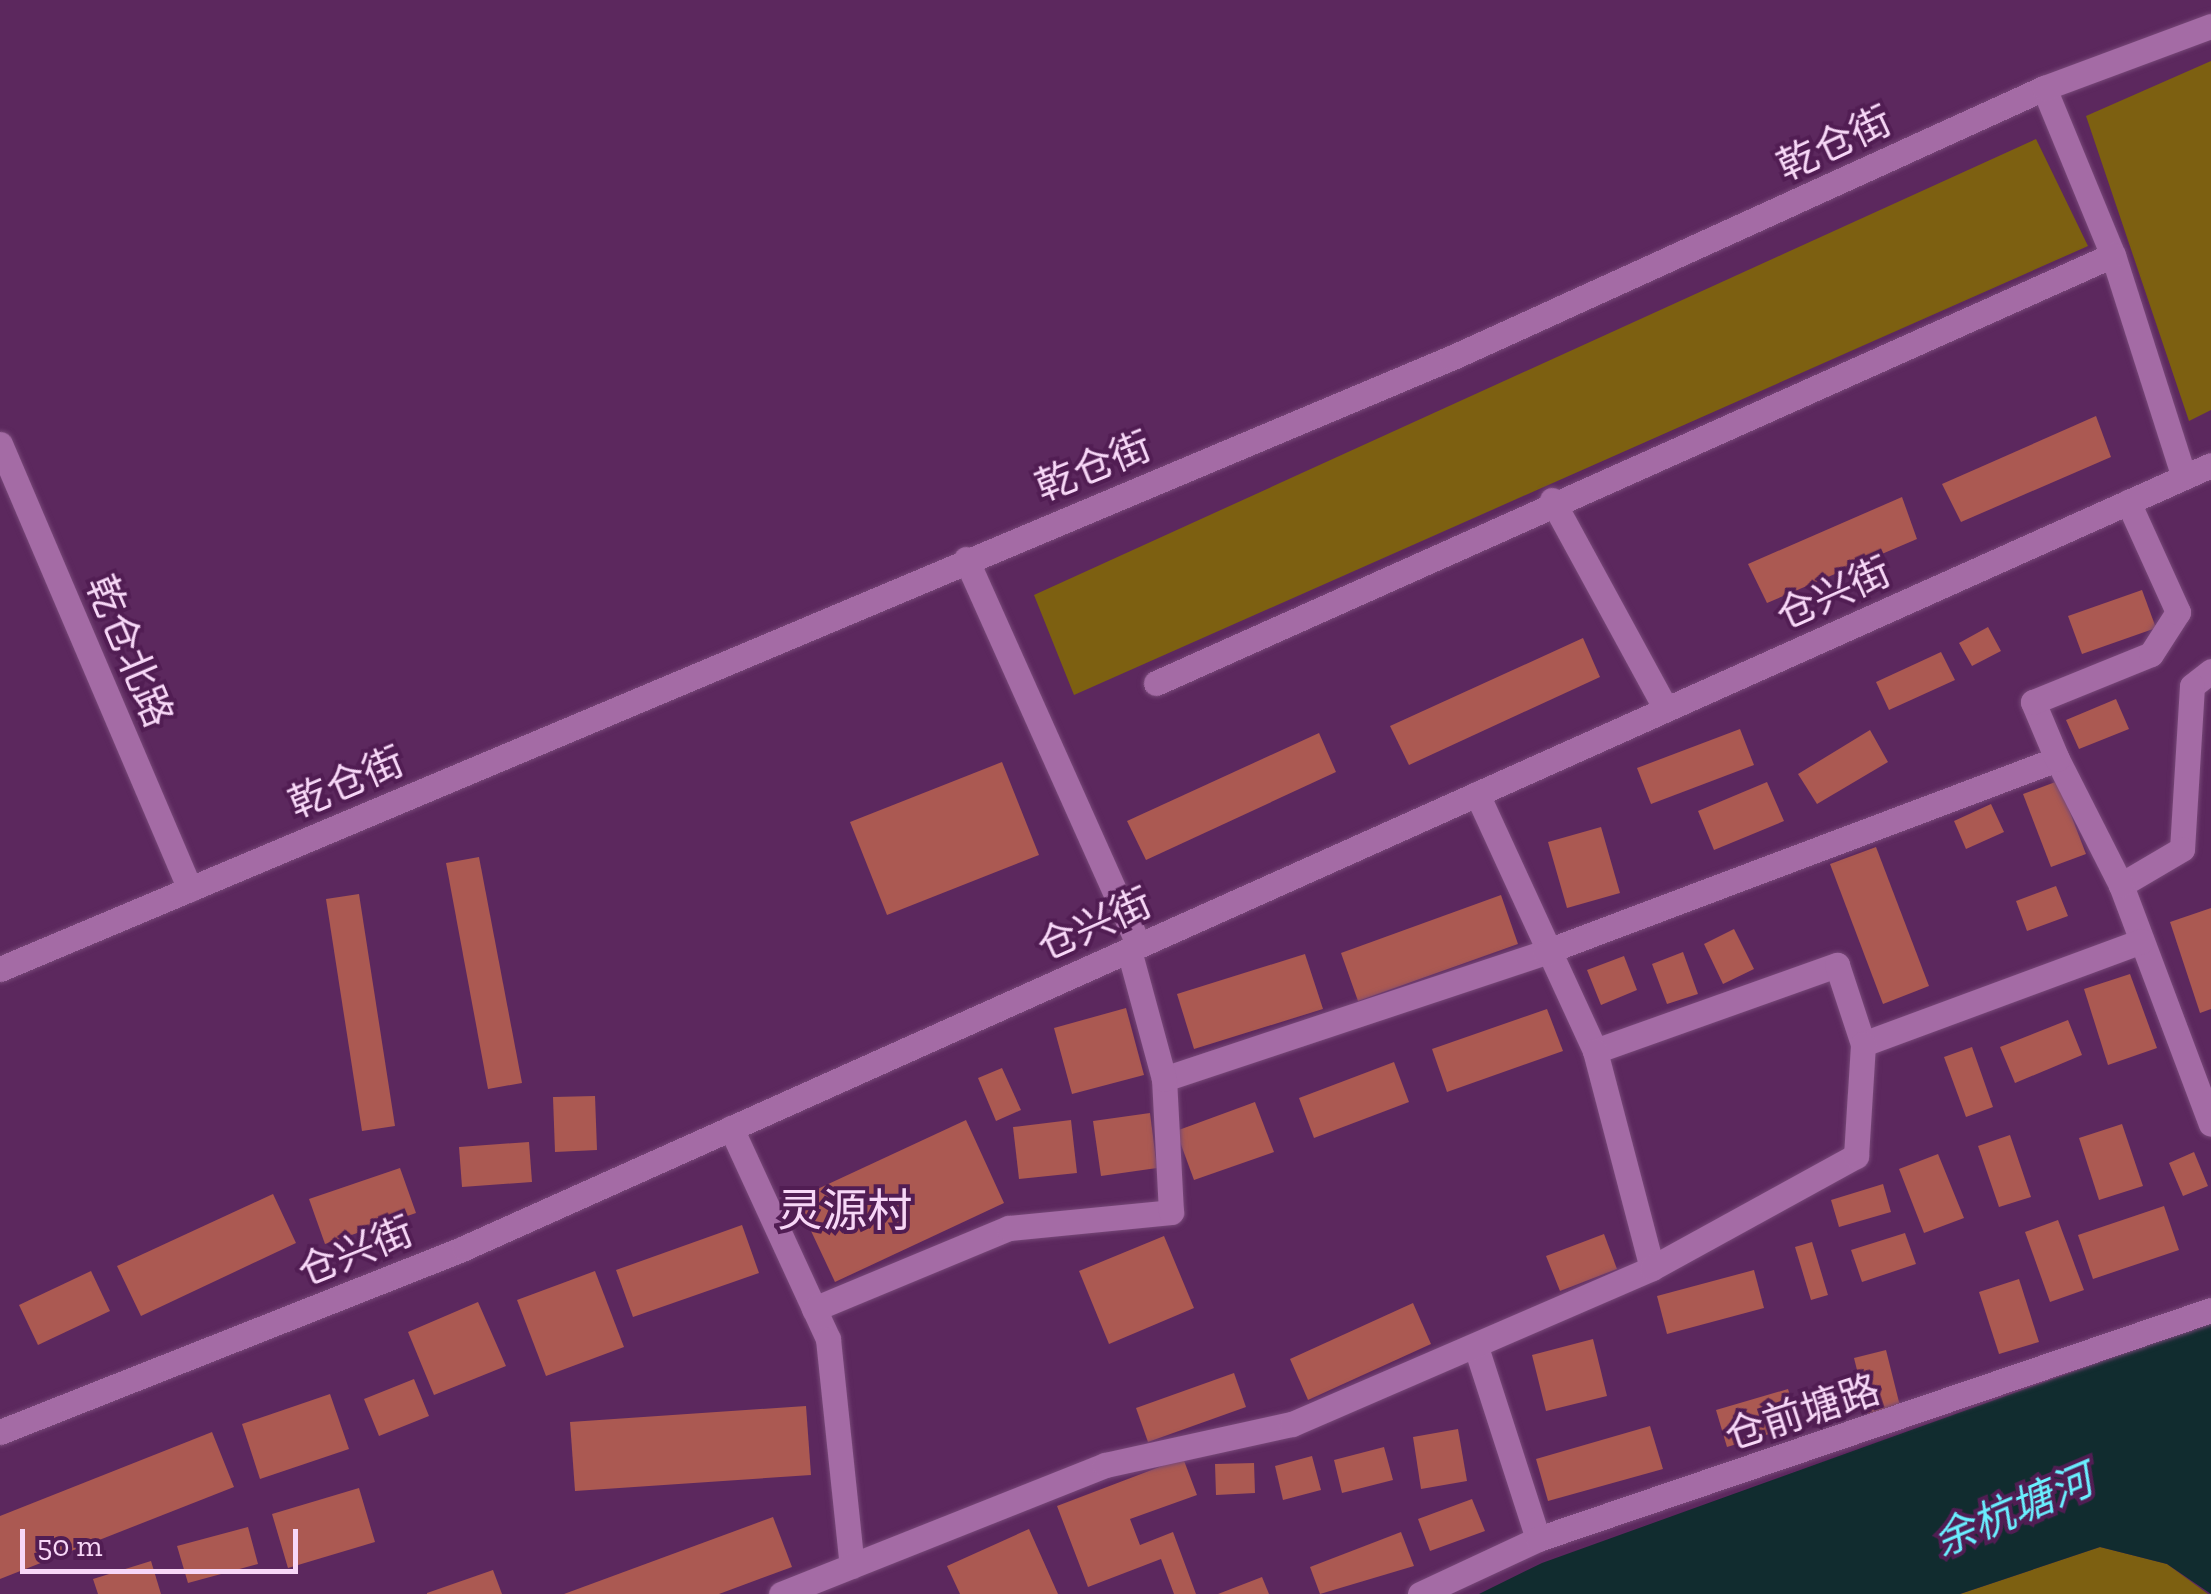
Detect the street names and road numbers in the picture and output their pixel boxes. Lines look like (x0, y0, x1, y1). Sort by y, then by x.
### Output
street label: 乾仓街 (1769, 96, 1899, 190)
street label: 乾仓街 (1028, 421, 1158, 511)
street label: 仓兴街 (1768, 547, 1898, 639)
street label: 乾仓北路 (77, 568, 183, 734)
street label: 乾仓街 (281, 736, 411, 828)
street label: 仓兴街 (1029, 878, 1159, 970)
street label: 仓兴街 (290, 1206, 420, 1296)
street label: 仓前塘路 (1718, 1364, 1886, 1460)

